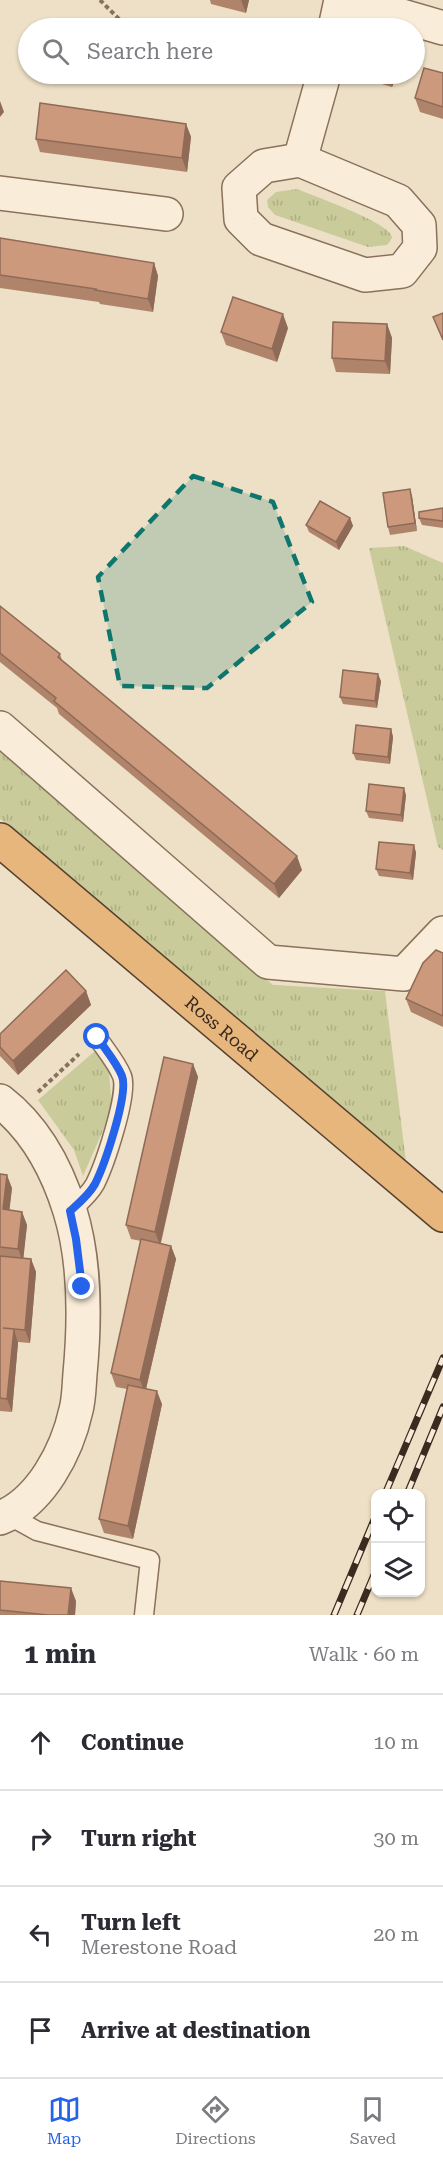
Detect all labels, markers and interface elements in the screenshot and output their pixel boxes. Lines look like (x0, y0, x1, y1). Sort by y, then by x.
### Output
search box (18, 18, 425, 84)
icon: search (39, 35, 72, 68)
text: Search here (87, 39, 213, 64)
street label: Ross Road (181, 991, 263, 1065)
route start (83, 1023, 109, 1049)
route end (68, 1273, 94, 1299)
map controls (371, 1489, 425, 1597)
button: locate (371, 1489, 425, 1543)
button: layers (371, 1543, 425, 1597)
text: 1 min (24, 1639, 96, 1669)
text: Walk · 60 m (309, 1642, 419, 1666)
icon: ahead (24, 1726, 57, 1759)
text: Continue (81, 1730, 184, 1755)
text: 10 m (373, 1730, 419, 1754)
icon: right (24, 1822, 57, 1855)
text: Turn right (81, 1826, 196, 1851)
text: 30 m (373, 1826, 419, 1850)
text: Turn left (81, 1910, 181, 1935)
icon: left (24, 1918, 57, 1951)
text: 20 m (373, 1922, 419, 1946)
text: Merestone Road (81, 1935, 237, 1959)
icon: arrive (24, 2014, 57, 2047)
text: Arrive at destination (81, 2018, 310, 2043)
tab: Map (47, 2093, 81, 2148)
tab: Directions (175, 2093, 256, 2148)
tab: Saved (350, 2093, 396, 2148)

